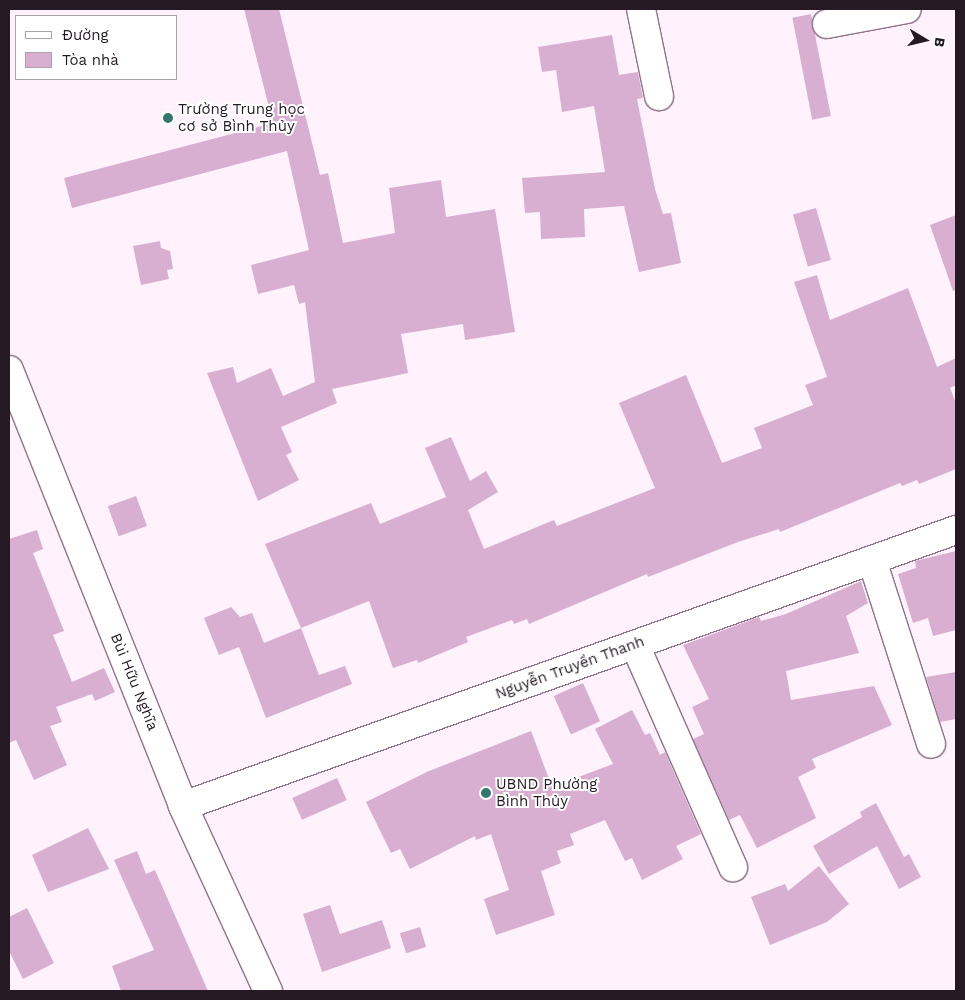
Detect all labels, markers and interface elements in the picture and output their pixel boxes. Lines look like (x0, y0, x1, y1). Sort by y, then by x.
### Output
legend (15, 15, 178, 80)
north arrow (900, 15, 950, 65)
text: Đường (62, 26, 109, 44)
text: B (931, 36, 948, 48)
text: Tòa nhà (62, 51, 119, 69)
place label: Trường Trung học cơ sở Bình Thủy (178, 100, 305, 135)
marker: Trường Trung học cơ sở Bình Thủy (162, 112, 174, 124)
street label: Bùi Hữu Nghĩa (106, 631, 162, 733)
street label: Nguyễn Truyền Thanh (493, 632, 647, 704)
place label: UBND Phường Bình Thủy (496, 775, 597, 810)
marker: UBND Phường Bình Thủy (480, 787, 492, 799)

